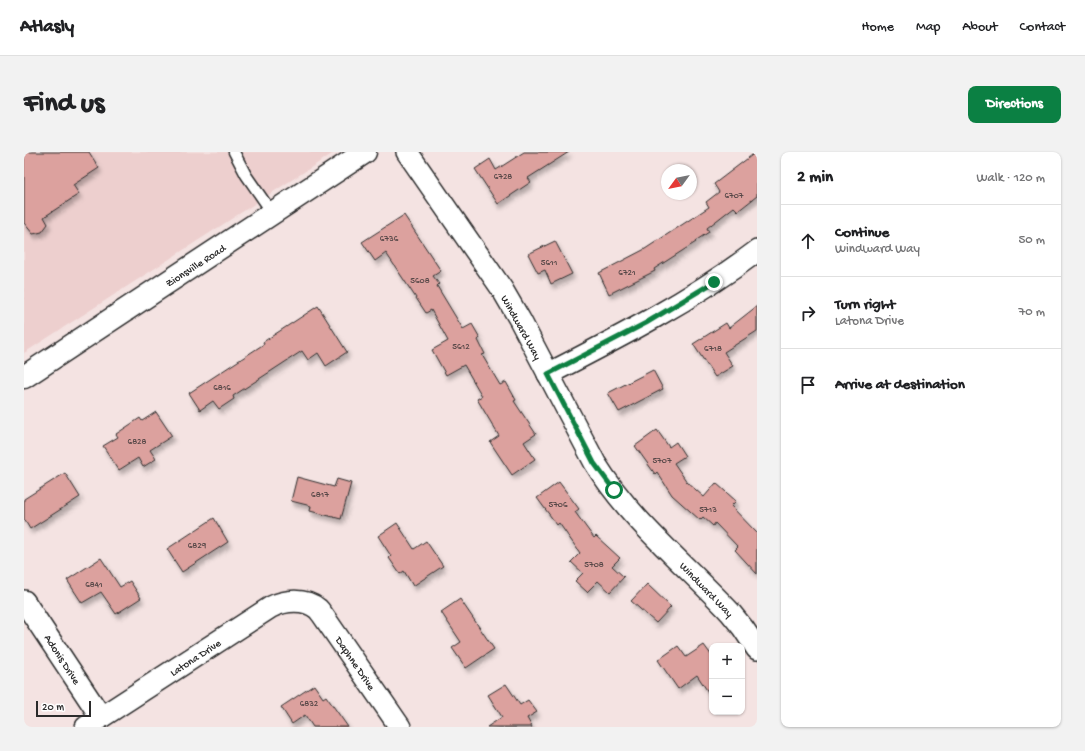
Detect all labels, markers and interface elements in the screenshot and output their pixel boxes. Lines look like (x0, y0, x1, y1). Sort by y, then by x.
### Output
text: Atlasly (20, 16, 74, 39)
text: Home (862, 19, 894, 36)
text: Map (916, 19, 940, 36)
text: About (962, 19, 998, 36)
text: Contact (1020, 19, 1065, 36)
button: Directions (968, 86, 1061, 123)
text: Find us (24, 88, 104, 121)
north arrow (661, 164, 697, 200)
text: 2 min (797, 168, 833, 188)
text: Walk · 120 m (977, 171, 1045, 186)
house number: 6728 (494, 172, 512, 183)
house number: 6707 (724, 191, 744, 202)
text: Continue (835, 224, 889, 242)
icon: ahead (797, 230, 819, 252)
text: 50 m (1018, 233, 1045, 248)
house number: 6736 (380, 234, 399, 245)
street label: Zionsville Road (164, 242, 230, 290)
text: Windward Way (835, 242, 920, 257)
house number: 5611 (541, 258, 558, 269)
house number: 6721 (618, 268, 636, 279)
route end (705, 273, 723, 291)
house number: 5608 (410, 276, 430, 287)
street label: Windward Way (498, 294, 543, 363)
text: Turn right (835, 296, 895, 314)
icon: right (797, 302, 819, 324)
text: 70 m (1019, 305, 1045, 320)
text: Latona Drive (835, 314, 904, 329)
house number: 5612 (452, 342, 470, 353)
house number: 6718 (704, 344, 722, 355)
icon: arrive (797, 374, 819, 396)
text: Arrive at destination (835, 376, 965, 394)
house number: 6816 (213, 383, 231, 394)
house number: 6828 (128, 437, 146, 448)
house number: 5707 (652, 456, 672, 467)
route start (605, 481, 623, 499)
house number: 6817 (311, 490, 329, 501)
house number: 5706 (548, 500, 568, 511)
house number: 5713 (699, 505, 717, 516)
house number: 6829 (188, 541, 207, 552)
house number: 5708 (584, 560, 604, 571)
street label: Windward Way (676, 560, 735, 621)
house number: 6841 (85, 580, 103, 591)
street label: Adonis Drive (41, 633, 82, 687)
street label: Daphne Drive (331, 634, 377, 693)
street label: Latona Drive (168, 638, 224, 680)
map controls (709, 643, 745, 715)
button: + (709, 643, 745, 679)
button: − (709, 679, 745, 715)
scale bar (36, 699, 91, 718)
house number: 6832 (300, 699, 319, 710)
text: 20 m (42, 702, 64, 714)

